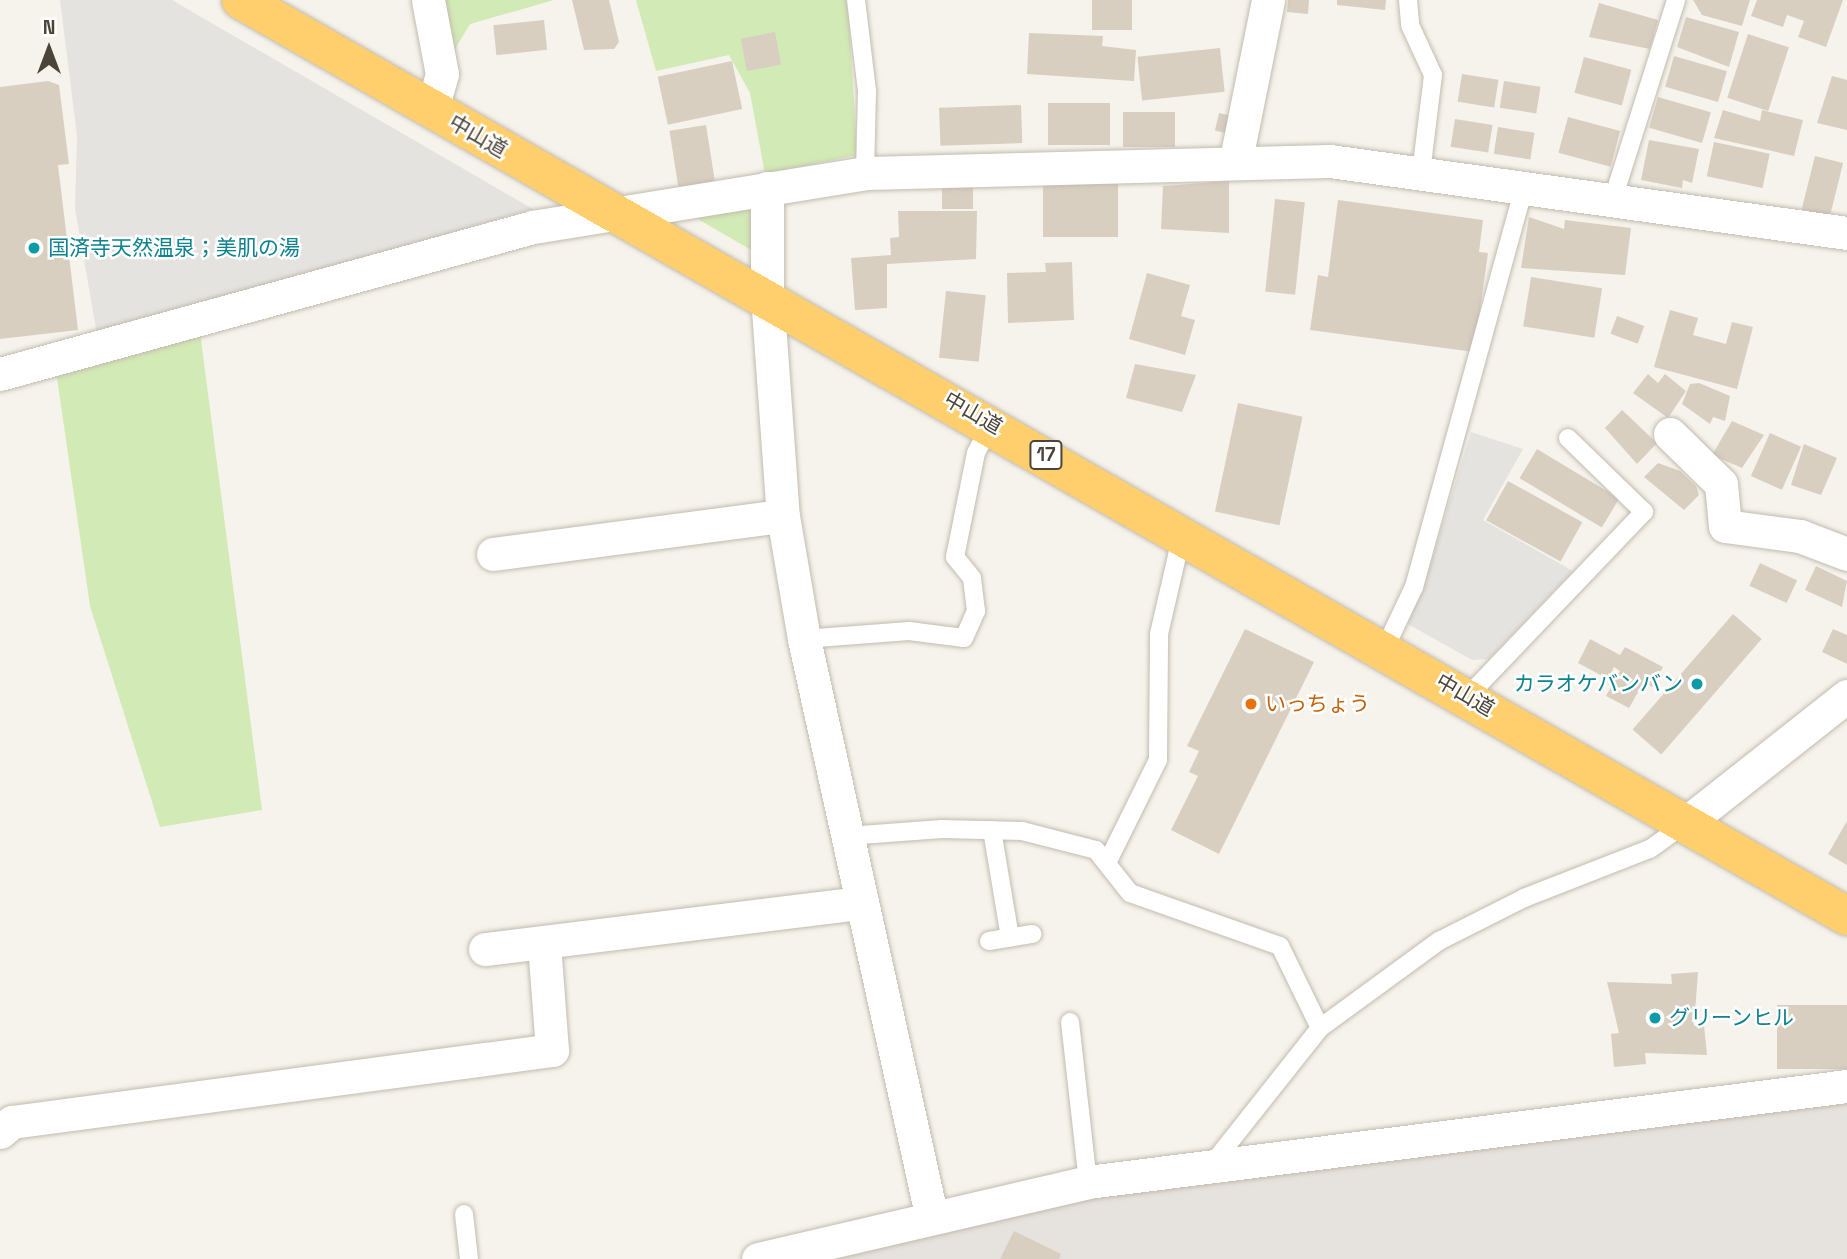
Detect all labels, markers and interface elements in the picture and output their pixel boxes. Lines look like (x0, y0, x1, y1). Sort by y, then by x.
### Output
north arrow (14, 14, 84, 84)
text: N (43, 15, 55, 40)
street label: 中山道 (444, 109, 512, 163)
place label: 国済寺天然温泉；美肌の湯 (48, 235, 300, 261)
marker: 国済寺天然温泉；美肌の湯 (26, 240, 42, 256)
street label: 中山道 (939, 386, 1007, 440)
road number: 17 (1028, 440, 1064, 470)
street label: 中山道 (1431, 668, 1499, 722)
place label: カラオケバンバン (1515, 671, 1683, 697)
marker: カラオケバンバン (1689, 676, 1705, 692)
place label: いっちょう (1265, 691, 1370, 717)
marker: いっちょう (1243, 696, 1259, 712)
place label: グリーンヒル (1669, 1005, 1795, 1031)
marker: グリーンヒル (1647, 1010, 1663, 1026)

